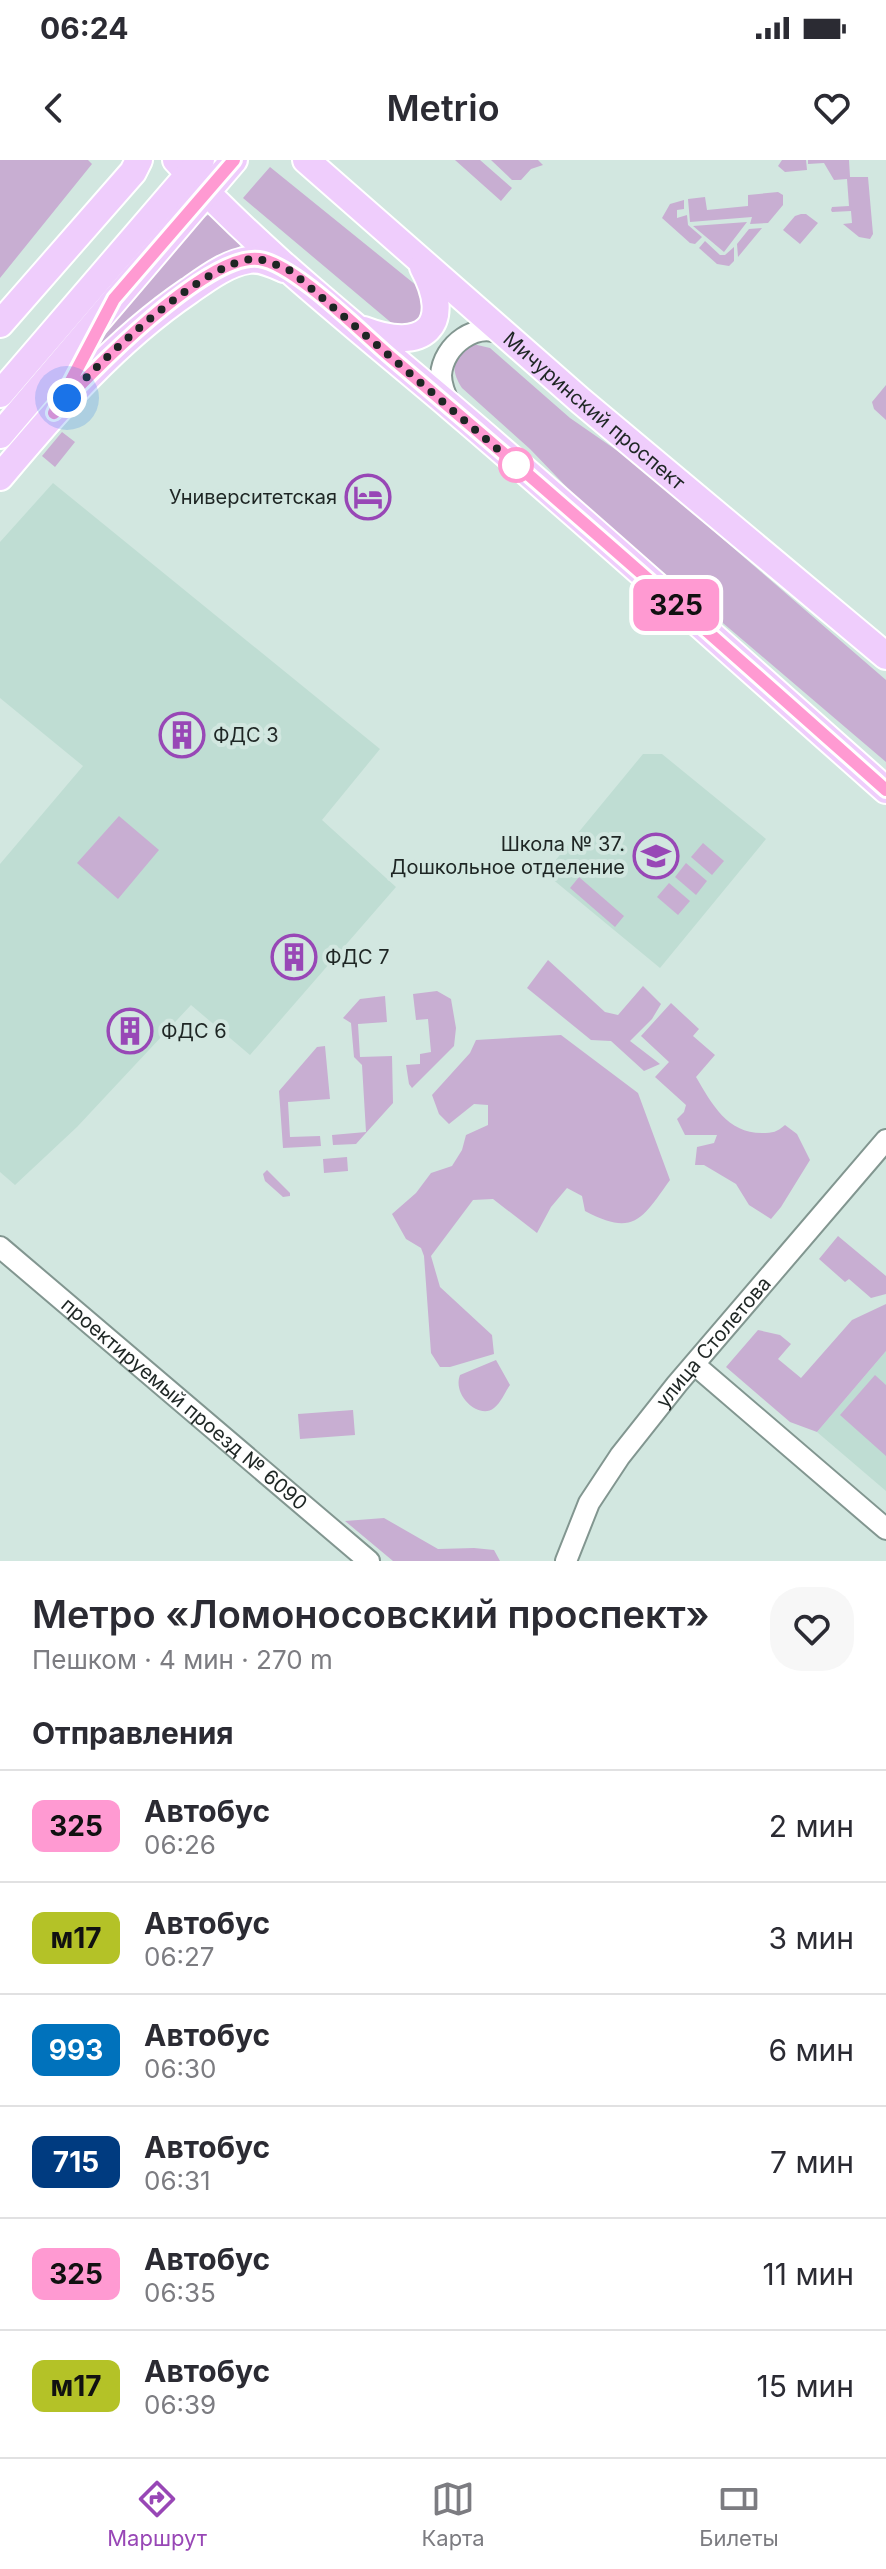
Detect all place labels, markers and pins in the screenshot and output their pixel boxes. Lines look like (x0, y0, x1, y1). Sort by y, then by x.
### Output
unlabelled marker (499, 448, 533, 482)
hotel icon: Университетская (344, 473, 392, 521)
place label: Университетская (169, 485, 337, 509)
building icon: ФДС 3 (158, 711, 206, 759)
place label: ФДС 3 (213, 723, 279, 747)
place label: Школа № 37. Дошкольное отделение (390, 832, 625, 879)
school or university icon: Школа № 37. Дошкольное отделение (632, 832, 680, 880)
building icon: ФДС 7 (270, 933, 318, 981)
place label: ФДС 7 (325, 945, 390, 969)
building icon: ФДС 6 (106, 1007, 154, 1055)
place label: ФДС 6 (161, 1019, 227, 1043)

